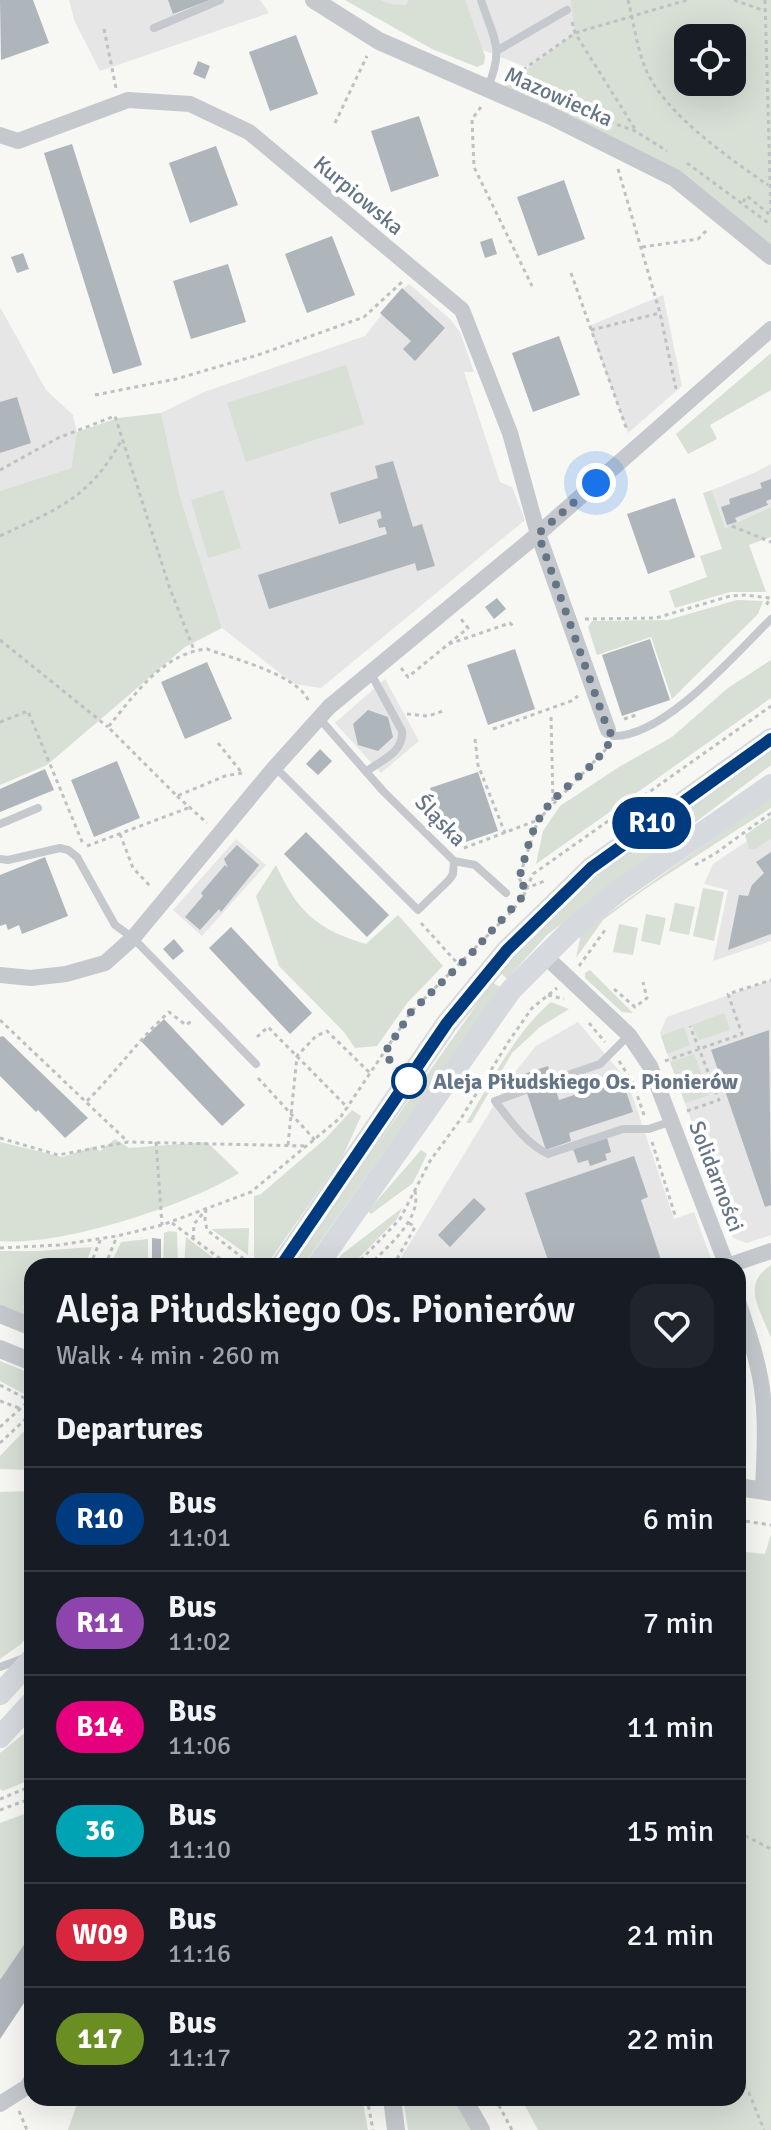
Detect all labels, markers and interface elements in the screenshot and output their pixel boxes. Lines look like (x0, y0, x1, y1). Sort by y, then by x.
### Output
map controls (674, 24, 746, 96)
button: locate (674, 24, 746, 96)
street label: Mazowiecka (501, 61, 617, 132)
street label: Kurpiowska (308, 150, 409, 241)
your location (576, 463, 616, 503)
street label: Śląska (409, 789, 472, 852)
line badge: R10 (606, 797, 698, 849)
text: R10 (628, 806, 676, 840)
marker: Aleja Piłudskiego Os. Pionierów (392, 1064, 426, 1098)
place label: Aleja Piłudskiego Os. Pionierów (433, 1068, 738, 1095)
street label: Solidarności (683, 1117, 750, 1235)
button: heart (630, 1284, 714, 1368)
text: Aleja Piłudskiego Os. Pionierów (56, 1286, 575, 1333)
text: Walk · 4 min · 260 m (56, 1340, 280, 1372)
text: Departures (56, 1411, 203, 1448)
text: Bus (168, 1485, 216, 1522)
text: 6 min (643, 1501, 714, 1538)
text: R10 (76, 1502, 124, 1536)
text: 11:01 (168, 1522, 231, 1554)
text: Bus (168, 1589, 216, 1626)
text: 7 min (643, 1605, 714, 1642)
text: R11 (76, 1606, 124, 1640)
text: 11:02 (168, 1626, 231, 1658)
text: Bus (168, 1693, 216, 1730)
text: 11 min (627, 1709, 714, 1746)
text: B14 (76, 1710, 124, 1744)
text: 11:06 (168, 1730, 231, 1762)
text: Bus (168, 1797, 216, 1834)
text: 15 min (627, 1813, 714, 1850)
text: 36 (85, 1814, 115, 1848)
text: 11:10 (168, 1834, 231, 1866)
text: Bus (168, 1901, 216, 1938)
text: 21 min (627, 1917, 714, 1954)
text: W09 (72, 1918, 128, 1952)
text: 11:16 (168, 1938, 231, 1970)
text: Bus (168, 2005, 216, 2042)
text: 22 min (627, 2021, 714, 2058)
text: 117 (77, 2022, 123, 2056)
text: 11:17 (168, 2042, 231, 2074)

